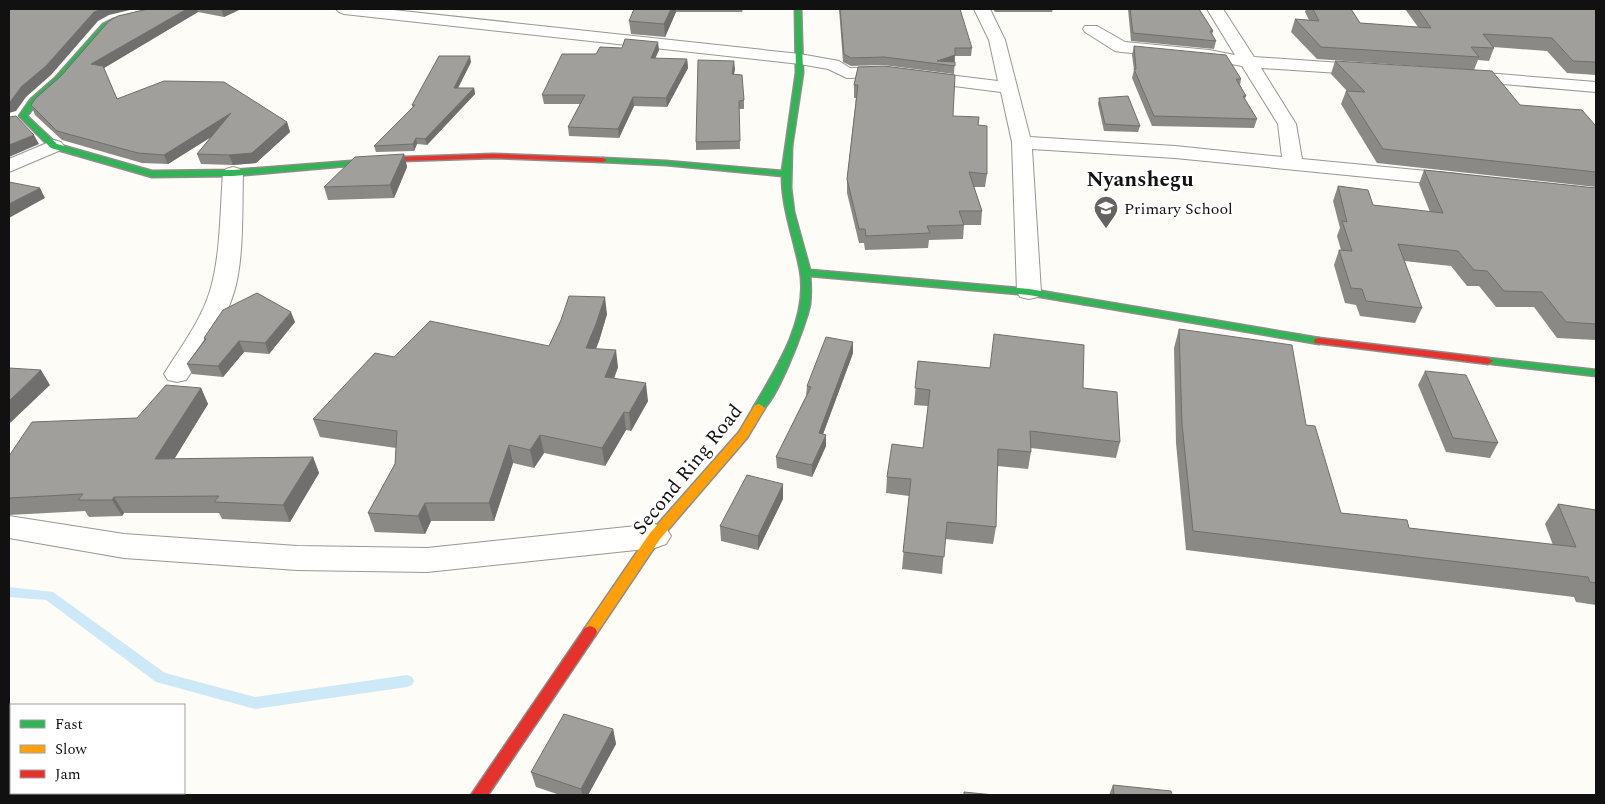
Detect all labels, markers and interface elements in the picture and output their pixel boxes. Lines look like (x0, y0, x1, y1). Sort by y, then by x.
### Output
district label: Nyanshegu (1086, 164, 1194, 196)
school or university icon: Primary School (1093, 195, 1119, 229)
place label: Primary School (1124, 197, 1233, 221)
street label: Second Ring Road (625, 398, 750, 542)
legend (10, 704, 185, 794)
text: Fast (55, 713, 83, 736)
text: Slow (55, 738, 87, 761)
text: Jam (55, 763, 81, 786)

